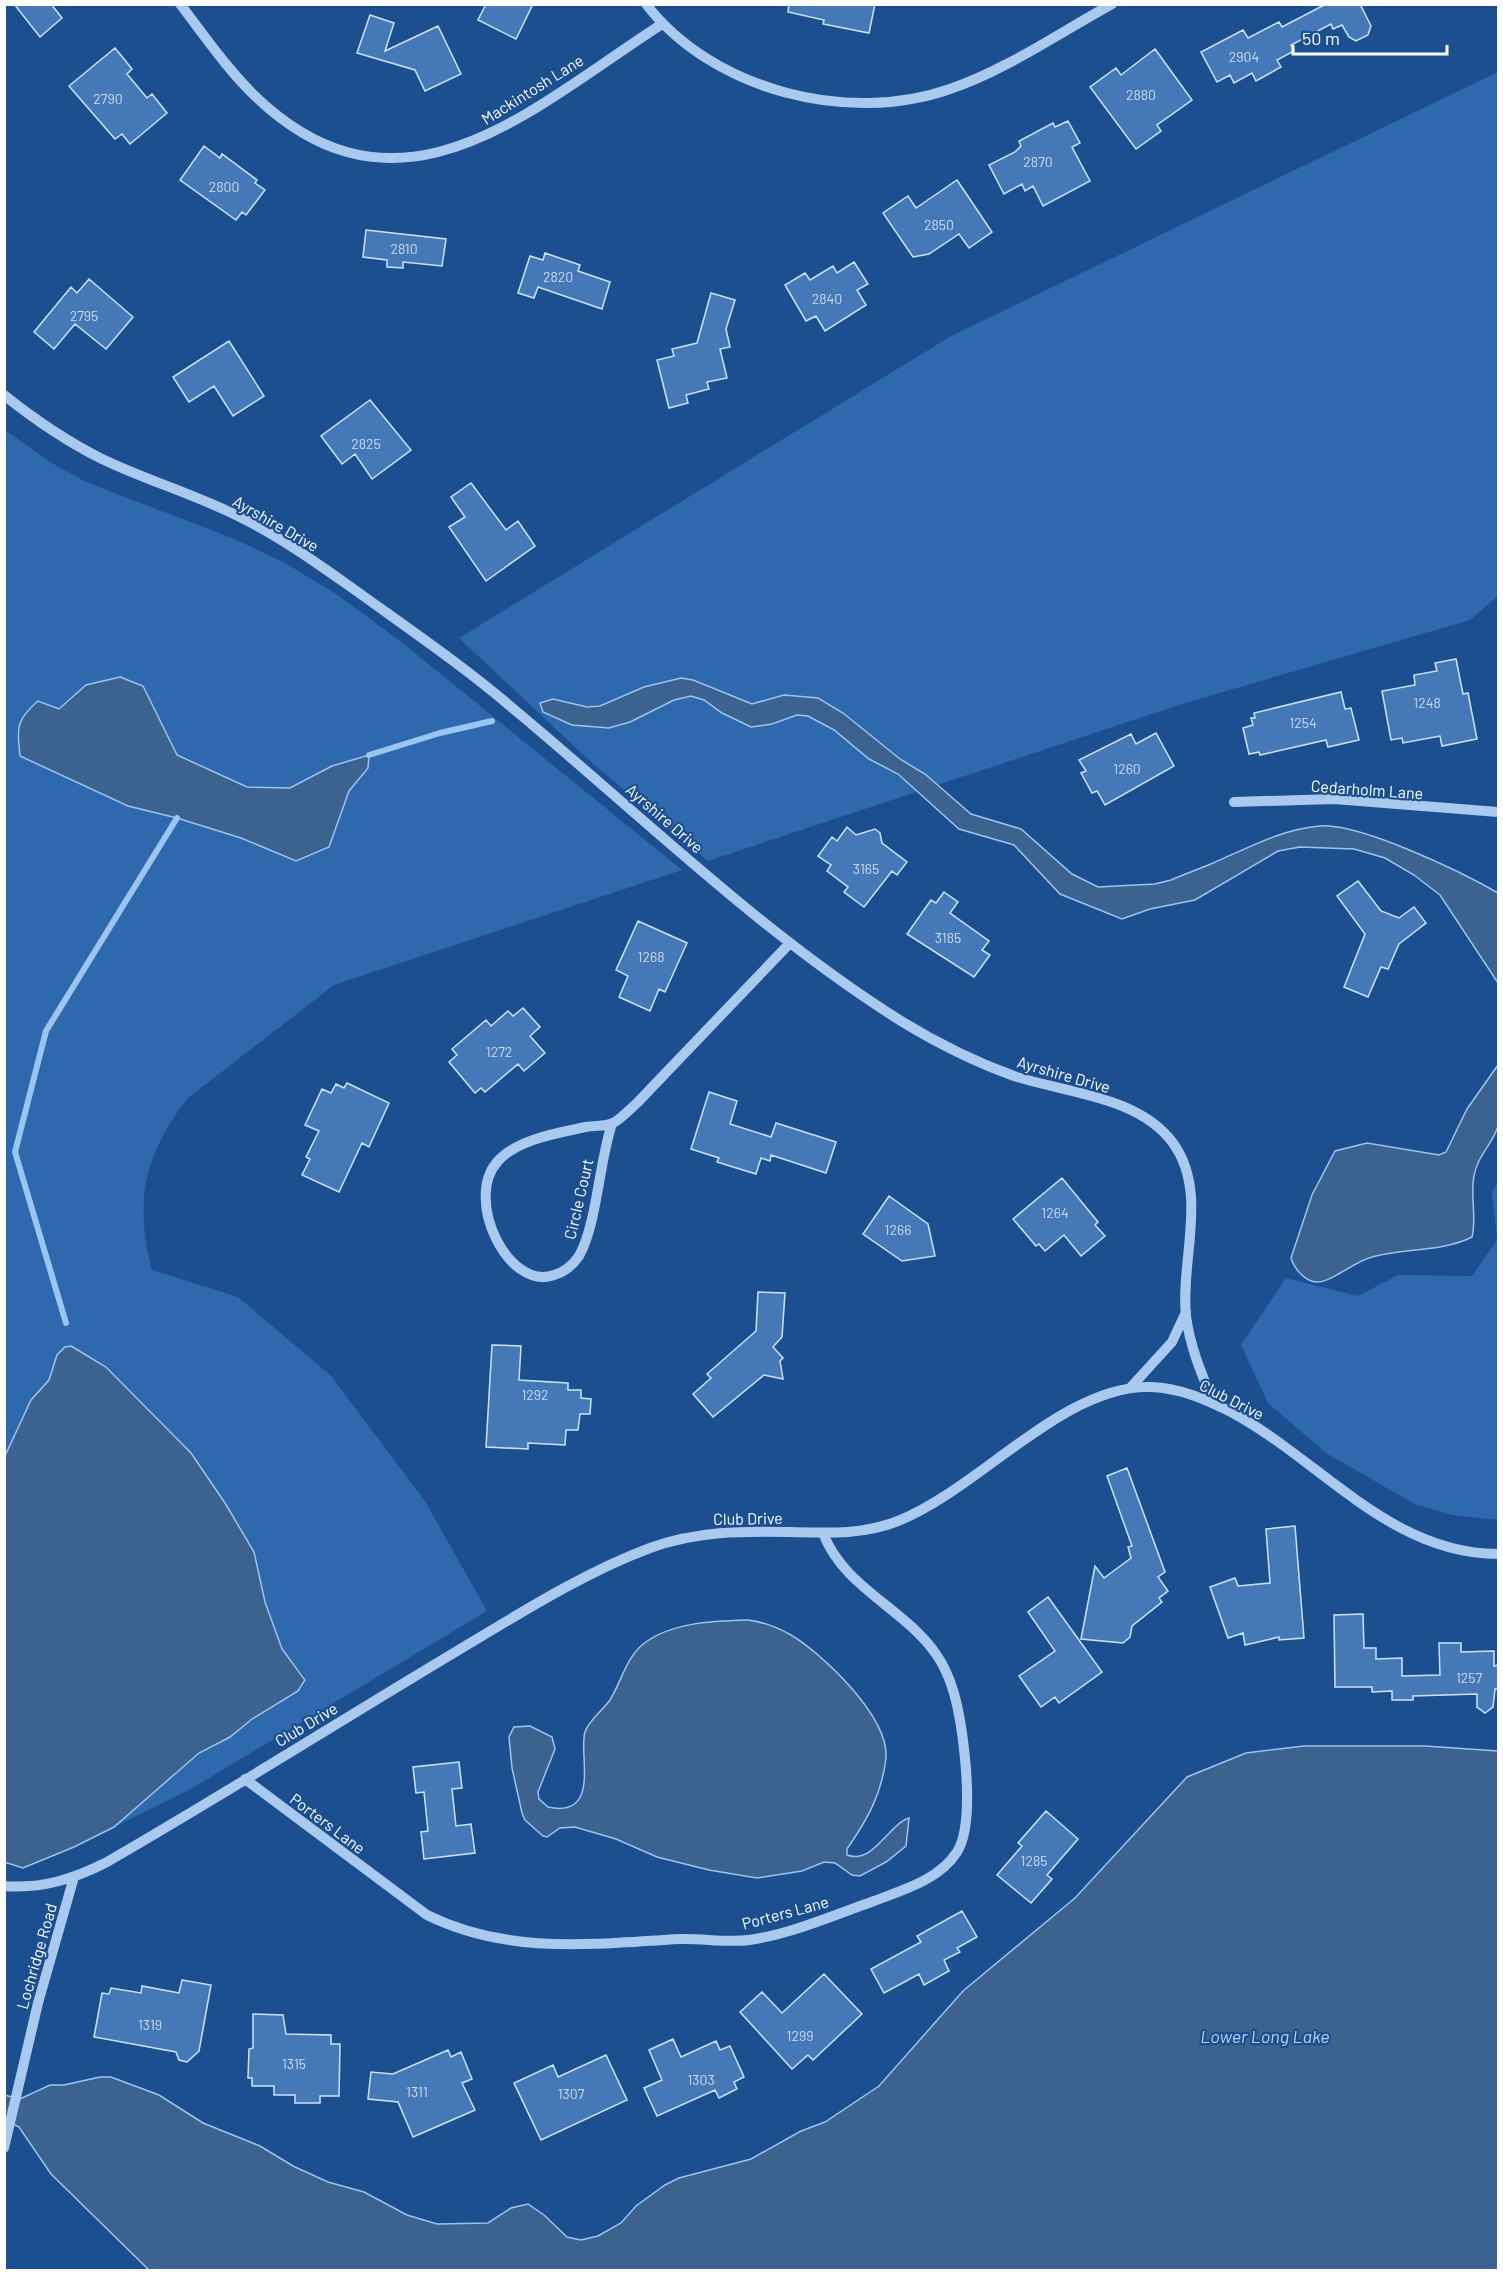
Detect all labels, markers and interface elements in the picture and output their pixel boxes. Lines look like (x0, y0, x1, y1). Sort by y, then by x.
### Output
scale bar (1293, 18, 1448, 56)
text: 50 m (1302, 27, 1340, 49)
house number: 2904 (1229, 48, 1259, 65)
street label: Mackintosh Lane (477, 50, 587, 128)
house number: 2880 (1126, 86, 1156, 103)
house number: 2790 (93, 90, 123, 107)
house number: 2870 (1023, 153, 1053, 170)
house number: 2800 (209, 178, 239, 195)
house number: 2850 (924, 216, 954, 233)
house number: 2810 (390, 240, 418, 257)
house number: 2820 (543, 268, 573, 285)
house number: 2840 (812, 290, 842, 307)
house number: 2795 (70, 307, 98, 324)
house number: 2825 (351, 435, 381, 452)
street label: Ayrshire Drive (230, 491, 322, 555)
house number: 1248 (1413, 694, 1441, 711)
house number: 1254 (1289, 714, 1317, 731)
house number: 1260 (1113, 760, 1141, 777)
street label: Cedarholm Lane (1310, 776, 1424, 802)
street label: Ayrshire Drive (623, 779, 707, 857)
house number: 3165 (853, 860, 879, 877)
house number: 3185 (935, 929, 961, 946)
house number: 1268 (638, 948, 664, 965)
house number: 1272 (486, 1043, 512, 1060)
street label: Ayrshire Drive (1015, 1052, 1113, 1096)
street label: Circle Court (560, 1157, 596, 1241)
house number: 1264 (1041, 1204, 1069, 1221)
house number: 1266 (885, 1221, 911, 1238)
street label: Club Drive (1197, 1375, 1267, 1423)
house number: 1292 (521, 1386, 549, 1403)
street label: Club Drive (713, 1508, 783, 1528)
house number: 1257 (1456, 1669, 1482, 1686)
street label: Club Drive (271, 1698, 341, 1750)
street label: Porters Lane (287, 1789, 369, 1857)
house number: 1285 (1021, 1852, 1047, 1869)
street label: Porters Lane (740, 1891, 830, 1933)
street label: Lochridge Road (12, 1901, 60, 2011)
house number: 1319 (138, 2016, 162, 2033)
water label: Lower Long Lake (1200, 2025, 1330, 2047)
house number: 1299 (787, 2027, 814, 2044)
house number: 1315 (282, 2055, 306, 2072)
house number: 1303 (687, 2071, 715, 2088)
house number: 1311 (406, 2083, 428, 2100)
house number: 1307 (558, 2085, 585, 2102)

